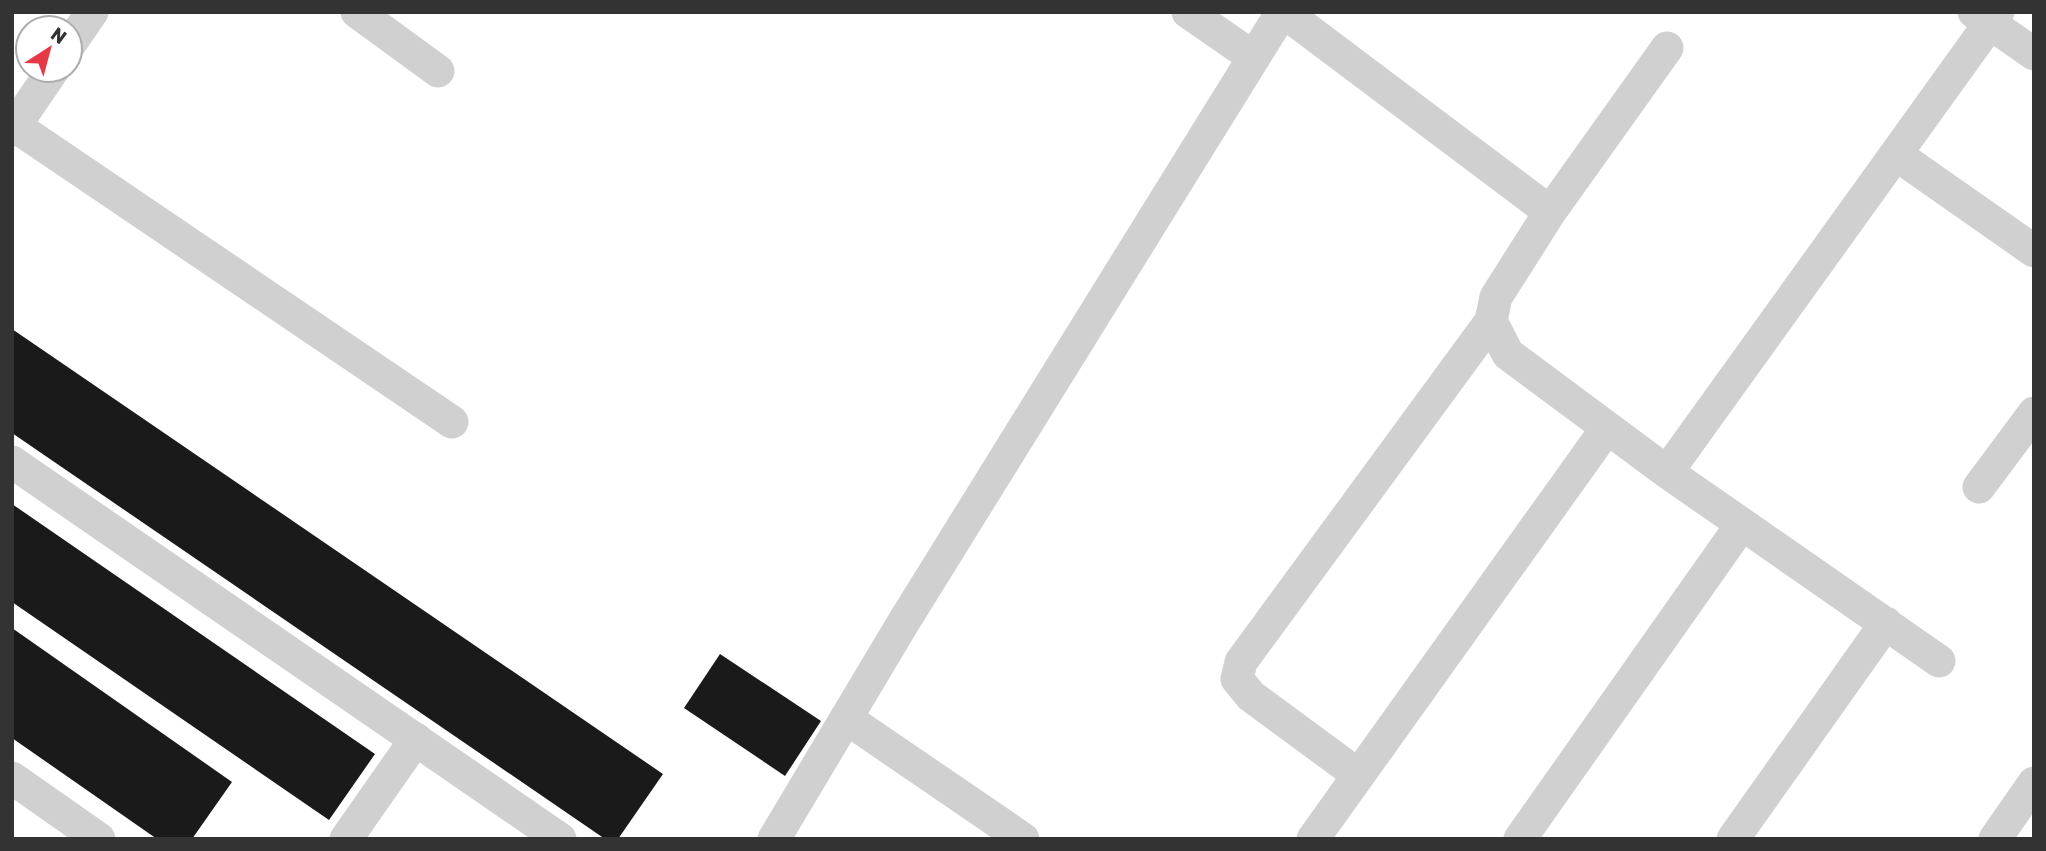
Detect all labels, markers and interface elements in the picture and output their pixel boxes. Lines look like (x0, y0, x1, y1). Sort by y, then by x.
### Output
north arrow (14, 14, 84, 84)
text: N (46, 22, 71, 49)

